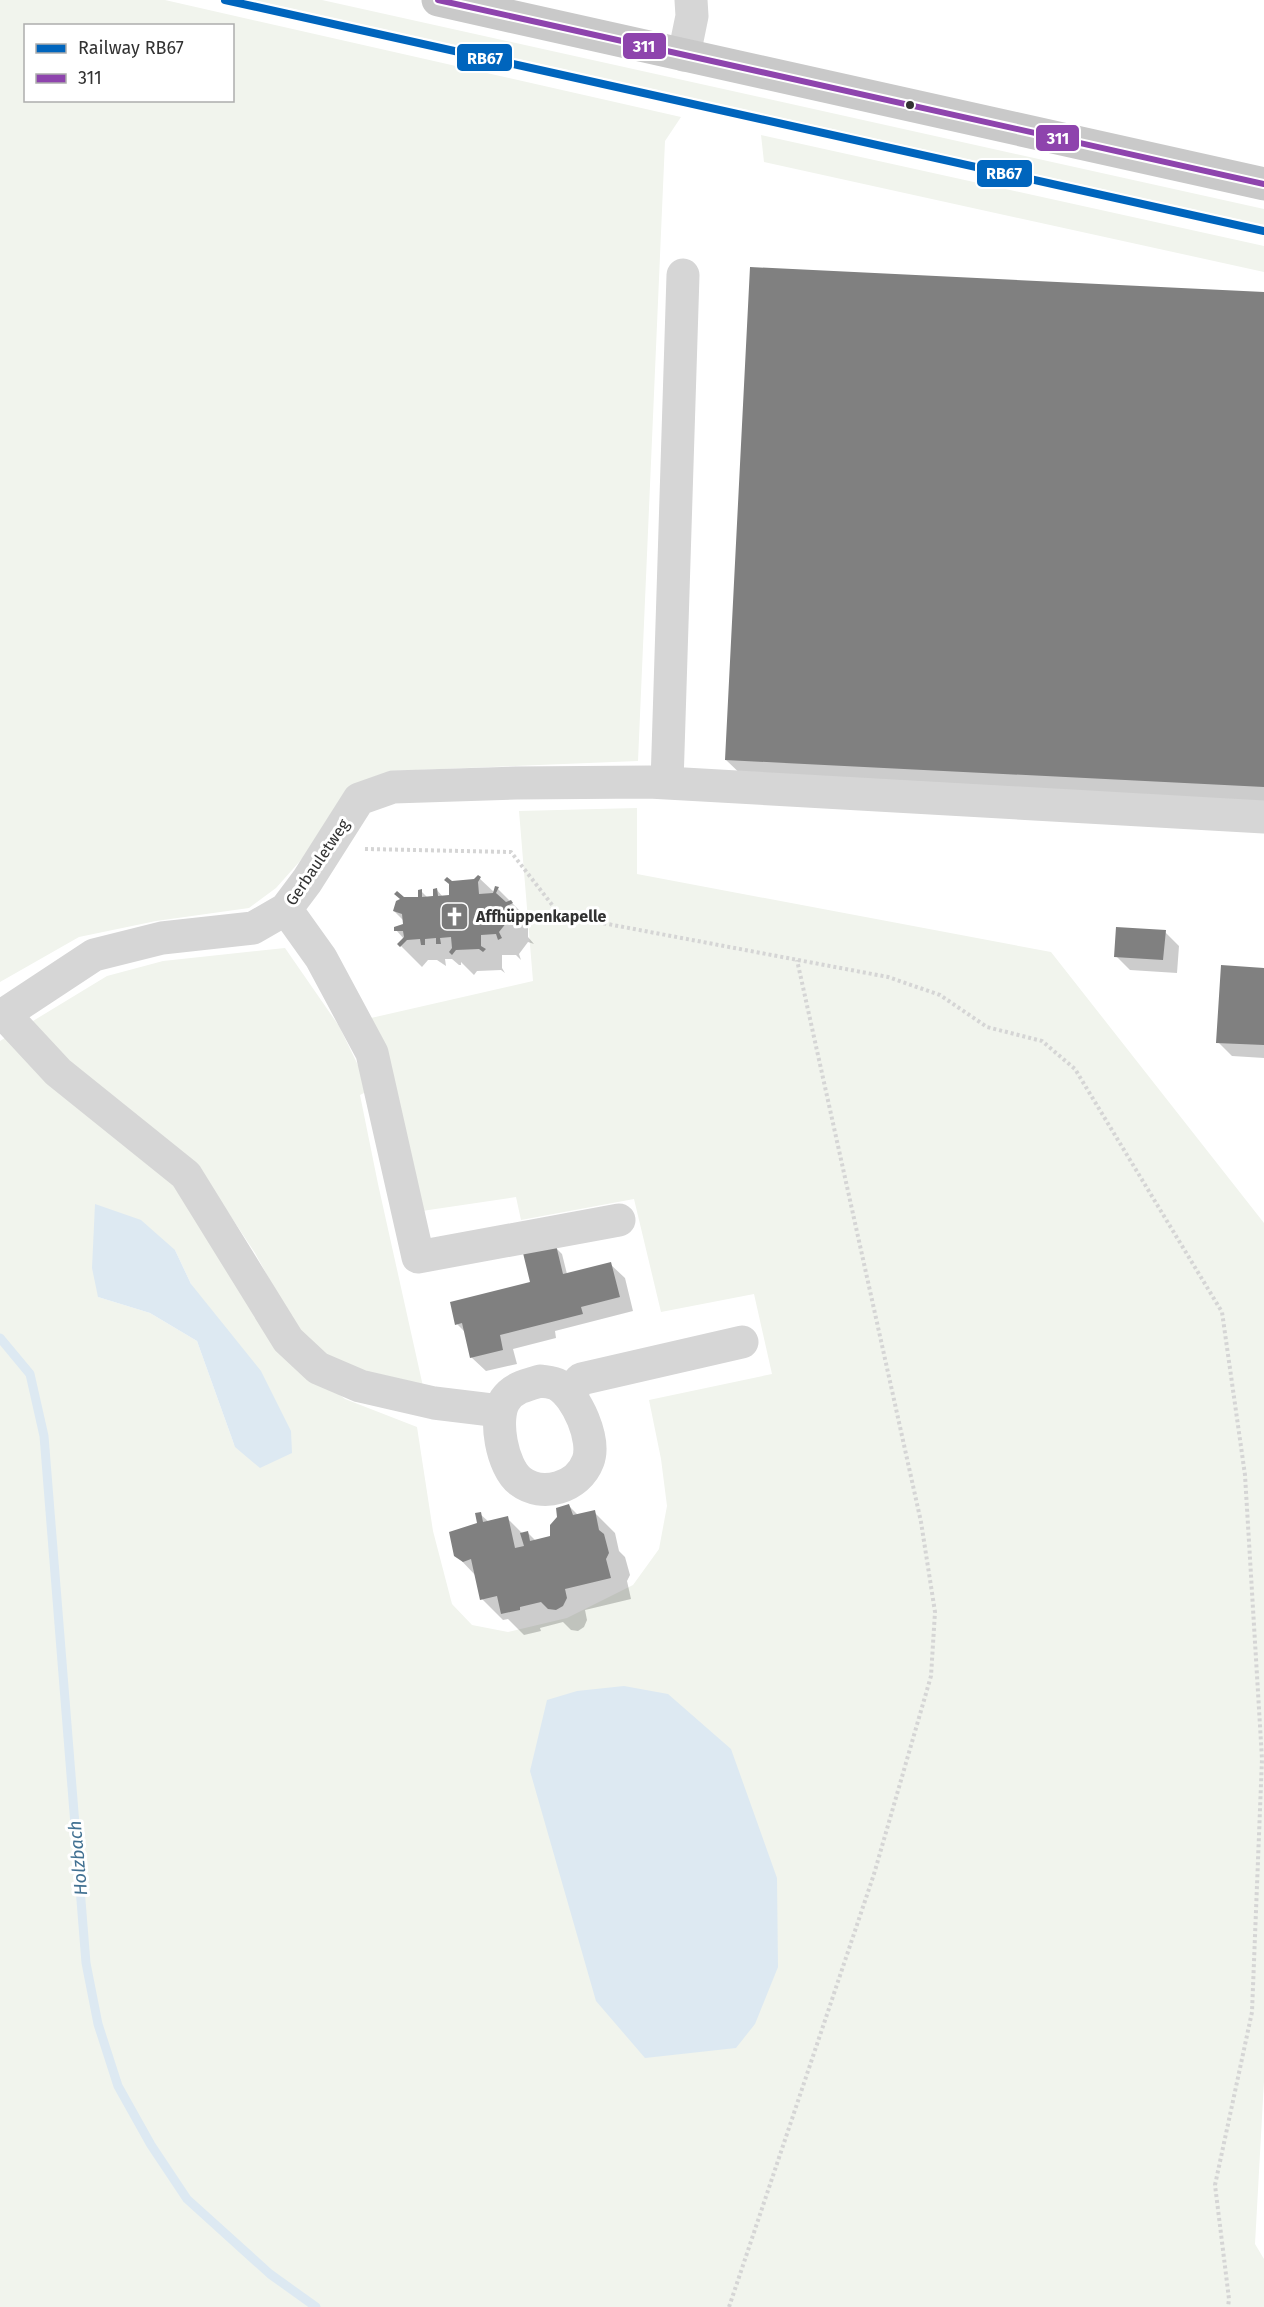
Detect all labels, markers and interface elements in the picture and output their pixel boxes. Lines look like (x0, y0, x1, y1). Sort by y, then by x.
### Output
legend (24, 24, 234, 102)
line badge: 311 (622, 32, 667, 60)
text: Railway RB67 (78, 37, 184, 59)
text: 311 (632, 37, 655, 56)
line badge: RB67 (456, 43, 513, 72)
text: RB67 (467, 49, 503, 68)
text: 311 (78, 67, 102, 89)
unlabelled marker (904, 99, 916, 111)
line badge: 311 (1035, 124, 1080, 152)
text: 311 (1046, 129, 1069, 148)
line badge: RB67 (976, 159, 1033, 188)
text: RB67 (986, 164, 1022, 183)
street label: Gerbauletweg (282, 815, 354, 909)
church icon: Affhüppenkapelle (439, 900, 471, 932)
place label: Affhüppenkapelle (475, 907, 607, 926)
water label: Holzbach (64, 1820, 92, 1896)

